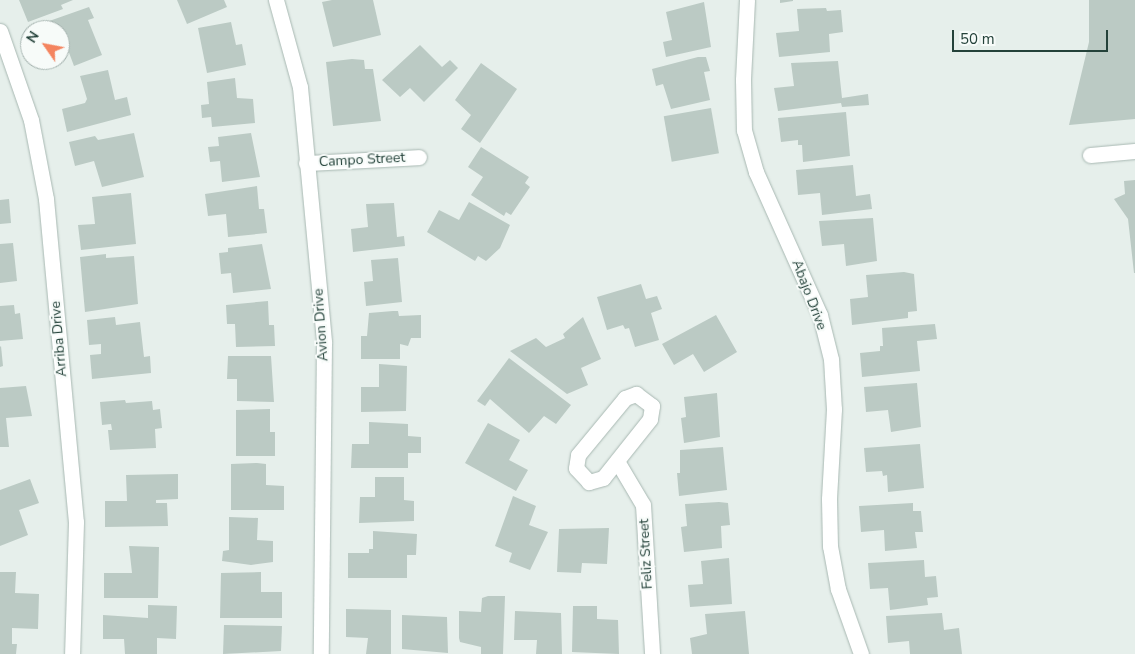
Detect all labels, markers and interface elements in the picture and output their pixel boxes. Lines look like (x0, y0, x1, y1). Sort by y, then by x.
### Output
north arrow (20, 20, 70, 70)
scale bar (955, 20, 1111, 52)
text: N (22, 28, 44, 47)
text: 50 m (960, 29, 995, 49)
street label: Campo Street (318, 149, 406, 171)
street label: Abajo Drive (788, 258, 830, 332)
street label: Avion Drive (310, 288, 332, 362)
street label: Arriba Drive (47, 300, 71, 378)
street label: Feliz Street (636, 518, 656, 590)

